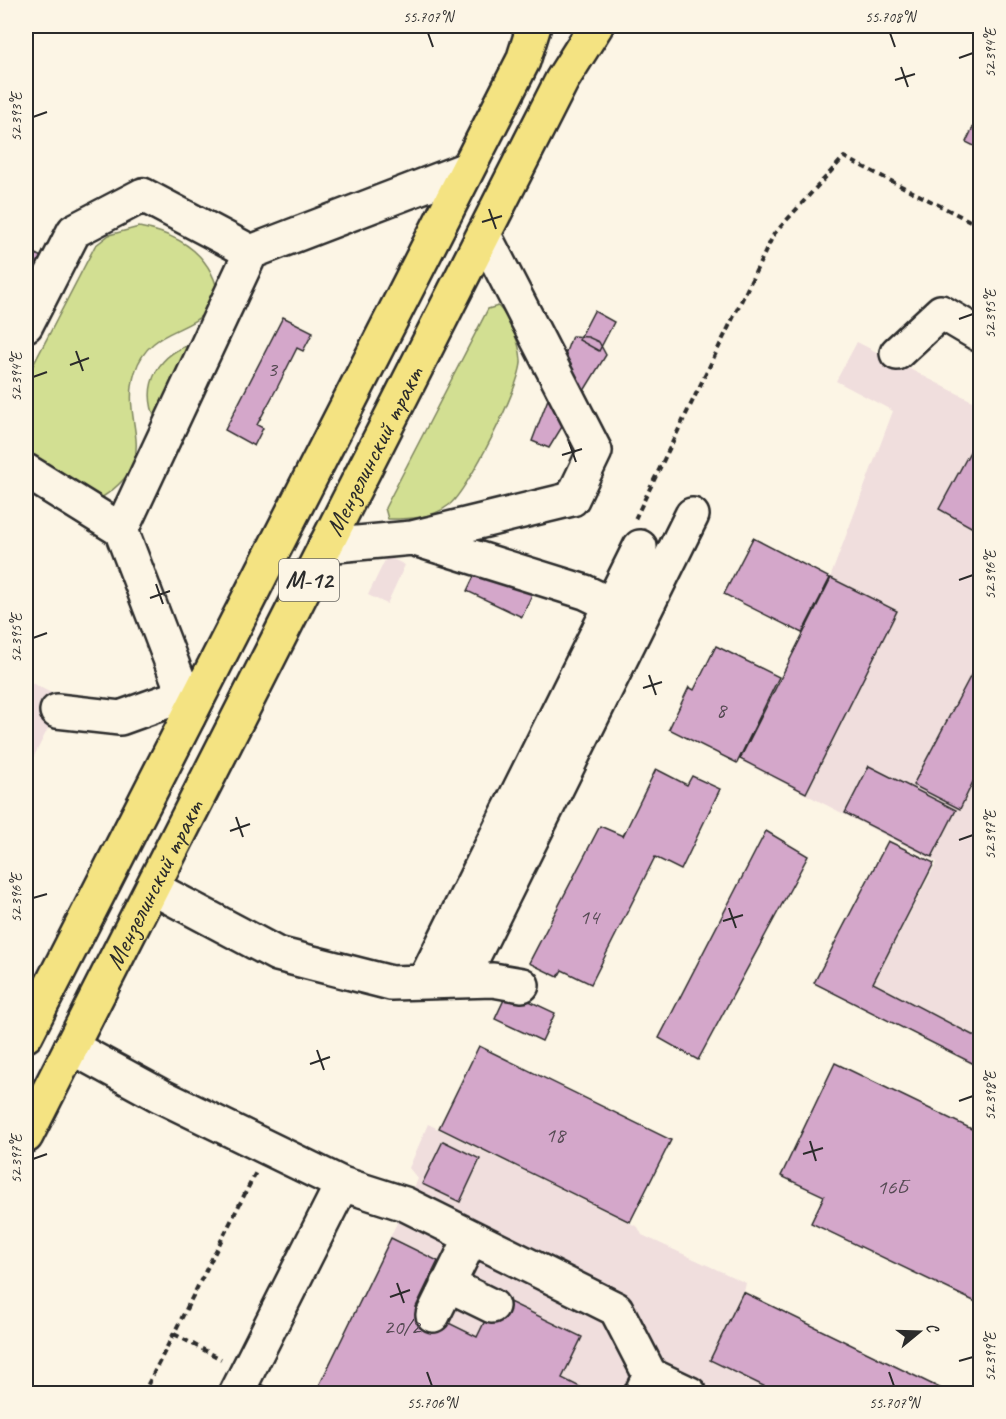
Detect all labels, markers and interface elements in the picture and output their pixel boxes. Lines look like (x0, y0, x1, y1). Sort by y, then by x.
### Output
text: 55.707°N (403, 8, 456, 27)
text: 55.708°N (865, 8, 918, 27)
text: 52.394°E (981, 26, 1000, 77)
text: 52.393°E (7, 90, 26, 141)
text: 52.395°E (981, 287, 1000, 338)
text: 52.394°E (7, 350, 26, 401)
house number: 3 (267, 355, 279, 383)
street label: Мензелинский тракт (317, 360, 431, 541)
text: 52.396°E (981, 548, 1000, 599)
road number: М-12 (279, 559, 339, 601)
text: 52.395°E (7, 611, 26, 662)
house number: 8 (716, 696, 728, 724)
street label: Мензелинский тракт (97, 793, 212, 975)
text: 52.397°E (981, 808, 1000, 859)
text: 52.396°E (7, 871, 26, 922)
house number: 14 (579, 903, 601, 931)
text: 52.398°E (981, 1069, 1000, 1120)
house number: 18 (545, 1121, 567, 1149)
text: 52.397°E (7, 1132, 26, 1183)
house number: 16Б (877, 1173, 911, 1201)
north arrow (889, 1302, 949, 1362)
house number: 20/2 (384, 1313, 423, 1341)
text: С (922, 1320, 944, 1336)
text: 52.399°E (981, 1330, 1000, 1381)
text: 55.706°N (407, 1394, 460, 1413)
text: 55.707°N (869, 1394, 922, 1413)

